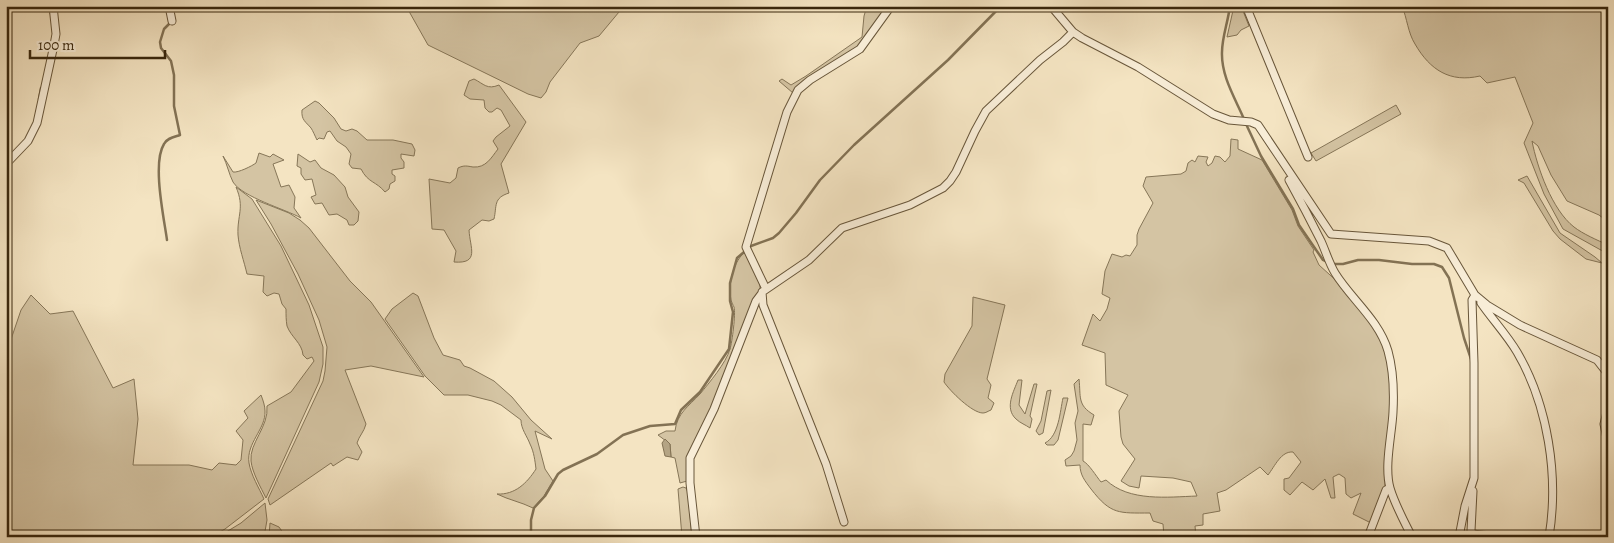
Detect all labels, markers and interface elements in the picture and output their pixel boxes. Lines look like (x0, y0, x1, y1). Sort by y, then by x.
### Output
scale bar (30, 28, 165, 60)
text: 100 m (38, 35, 75, 55)

